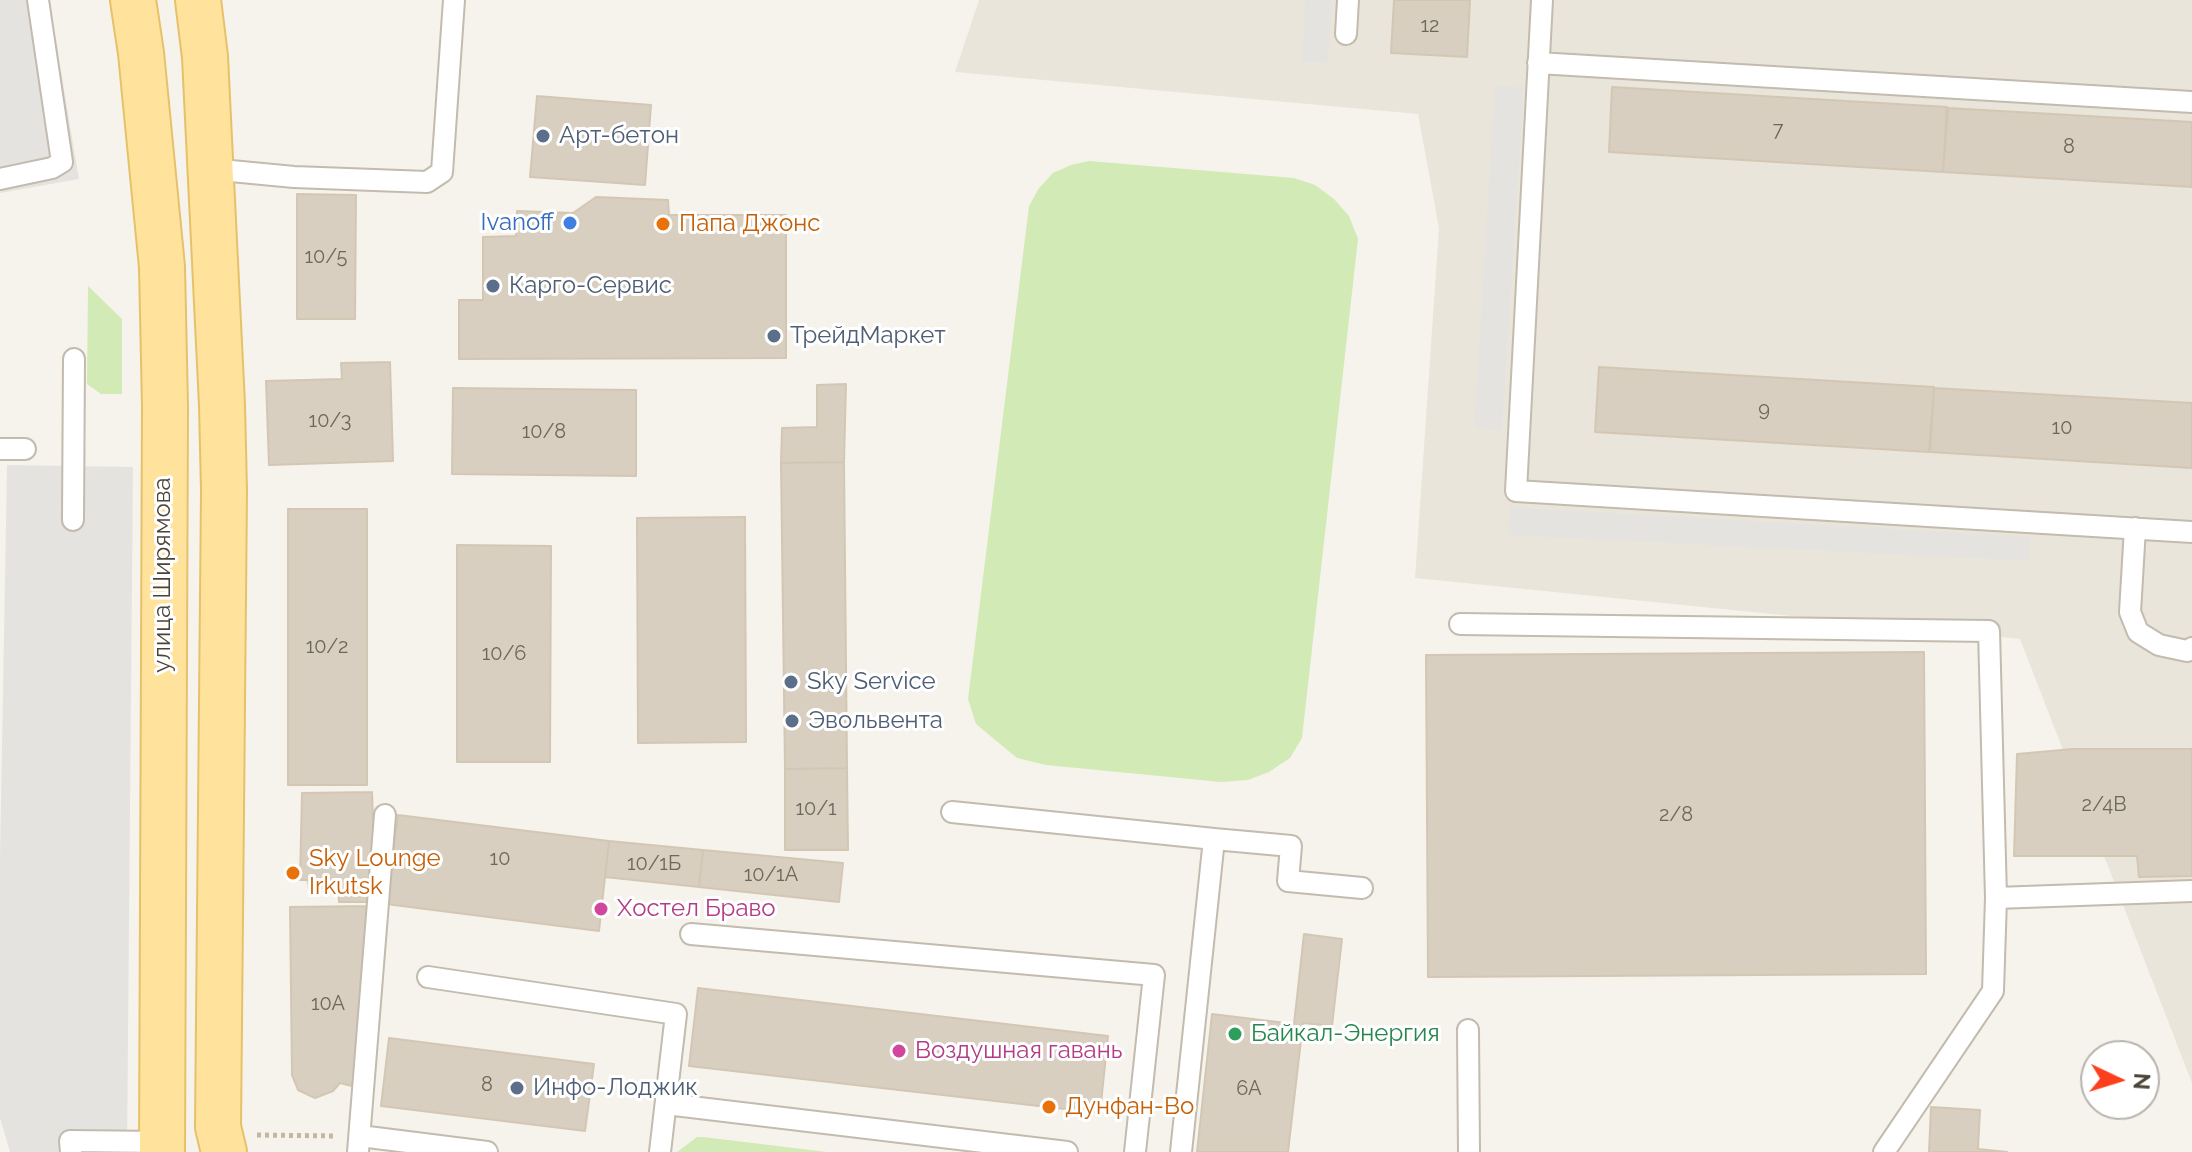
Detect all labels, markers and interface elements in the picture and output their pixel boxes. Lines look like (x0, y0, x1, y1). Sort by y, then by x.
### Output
house number: 12 (1421, 14, 1439, 38)
house number: 7 (1773, 118, 1783, 142)
place label: Арт-бетон (559, 122, 679, 150)
marker: Арт-бетон (534, 127, 552, 145)
house number: 8 (2063, 135, 2075, 159)
place label: Ivanoff (480, 209, 554, 237)
place label: Папа Джонс (679, 210, 820, 238)
marker: Ivanoff (561, 214, 579, 232)
marker: Папа Джонс (654, 215, 672, 233)
house number: 10/5 (305, 245, 347, 269)
place label: Карго-Сервис (509, 272, 672, 300)
marker: Карго-Сервис (484, 277, 502, 295)
place label: ТрейдМаркет (790, 322, 946, 350)
marker: ТрейдМаркет (765, 327, 783, 345)
house number: 9 (1758, 398, 1770, 422)
house number: 10/3 (309, 409, 351, 433)
house number: 10 (2052, 416, 2072, 440)
house number: 10/8 (522, 420, 566, 444)
street label: улица Ширямова (149, 477, 177, 673)
house number: 10/2 (306, 635, 348, 659)
house number: 10/6 (482, 642, 526, 666)
place label: Sky Service (807, 668, 936, 696)
marker: Sky Service (782, 673, 800, 691)
place label: Эвольвента (808, 707, 943, 735)
marker: Эвольвента (783, 712, 801, 730)
house number: 2/4В (2082, 793, 2126, 817)
house number: 10/1 (796, 797, 836, 821)
house number: 2/8 (1659, 803, 1693, 827)
place label: Sky Lounge Irkutsk (309, 845, 441, 901)
house number: 10 (490, 847, 510, 871)
house number: 10/1Б (627, 852, 681, 876)
house number: 10/1А (744, 863, 798, 887)
marker: Sky Lounge Irkutsk (284, 864, 302, 882)
place label: Хостел Браво (617, 895, 776, 923)
marker: Хостел Браво (592, 900, 610, 918)
house number: 10А (311, 992, 345, 1016)
place label: Байкал-Энергия (1251, 1020, 1440, 1048)
marker: Байкал-Энергия (1226, 1025, 1244, 1043)
place label: Воздушная гавань (915, 1037, 1122, 1065)
north arrow (2080, 1040, 2160, 1120)
marker: Воздушная гавань (890, 1042, 908, 1060)
text: N (2128, 1072, 2156, 1091)
house number: 8 (481, 1073, 493, 1097)
place label: Инфо-Лоджик (533, 1074, 698, 1102)
house number: 6А (1236, 1077, 1262, 1101)
marker: Инфо-Лоджик (508, 1079, 526, 1097)
place label: Дунфан-Во (1065, 1093, 1194, 1121)
marker: Дунфан-Во (1040, 1098, 1058, 1116)

